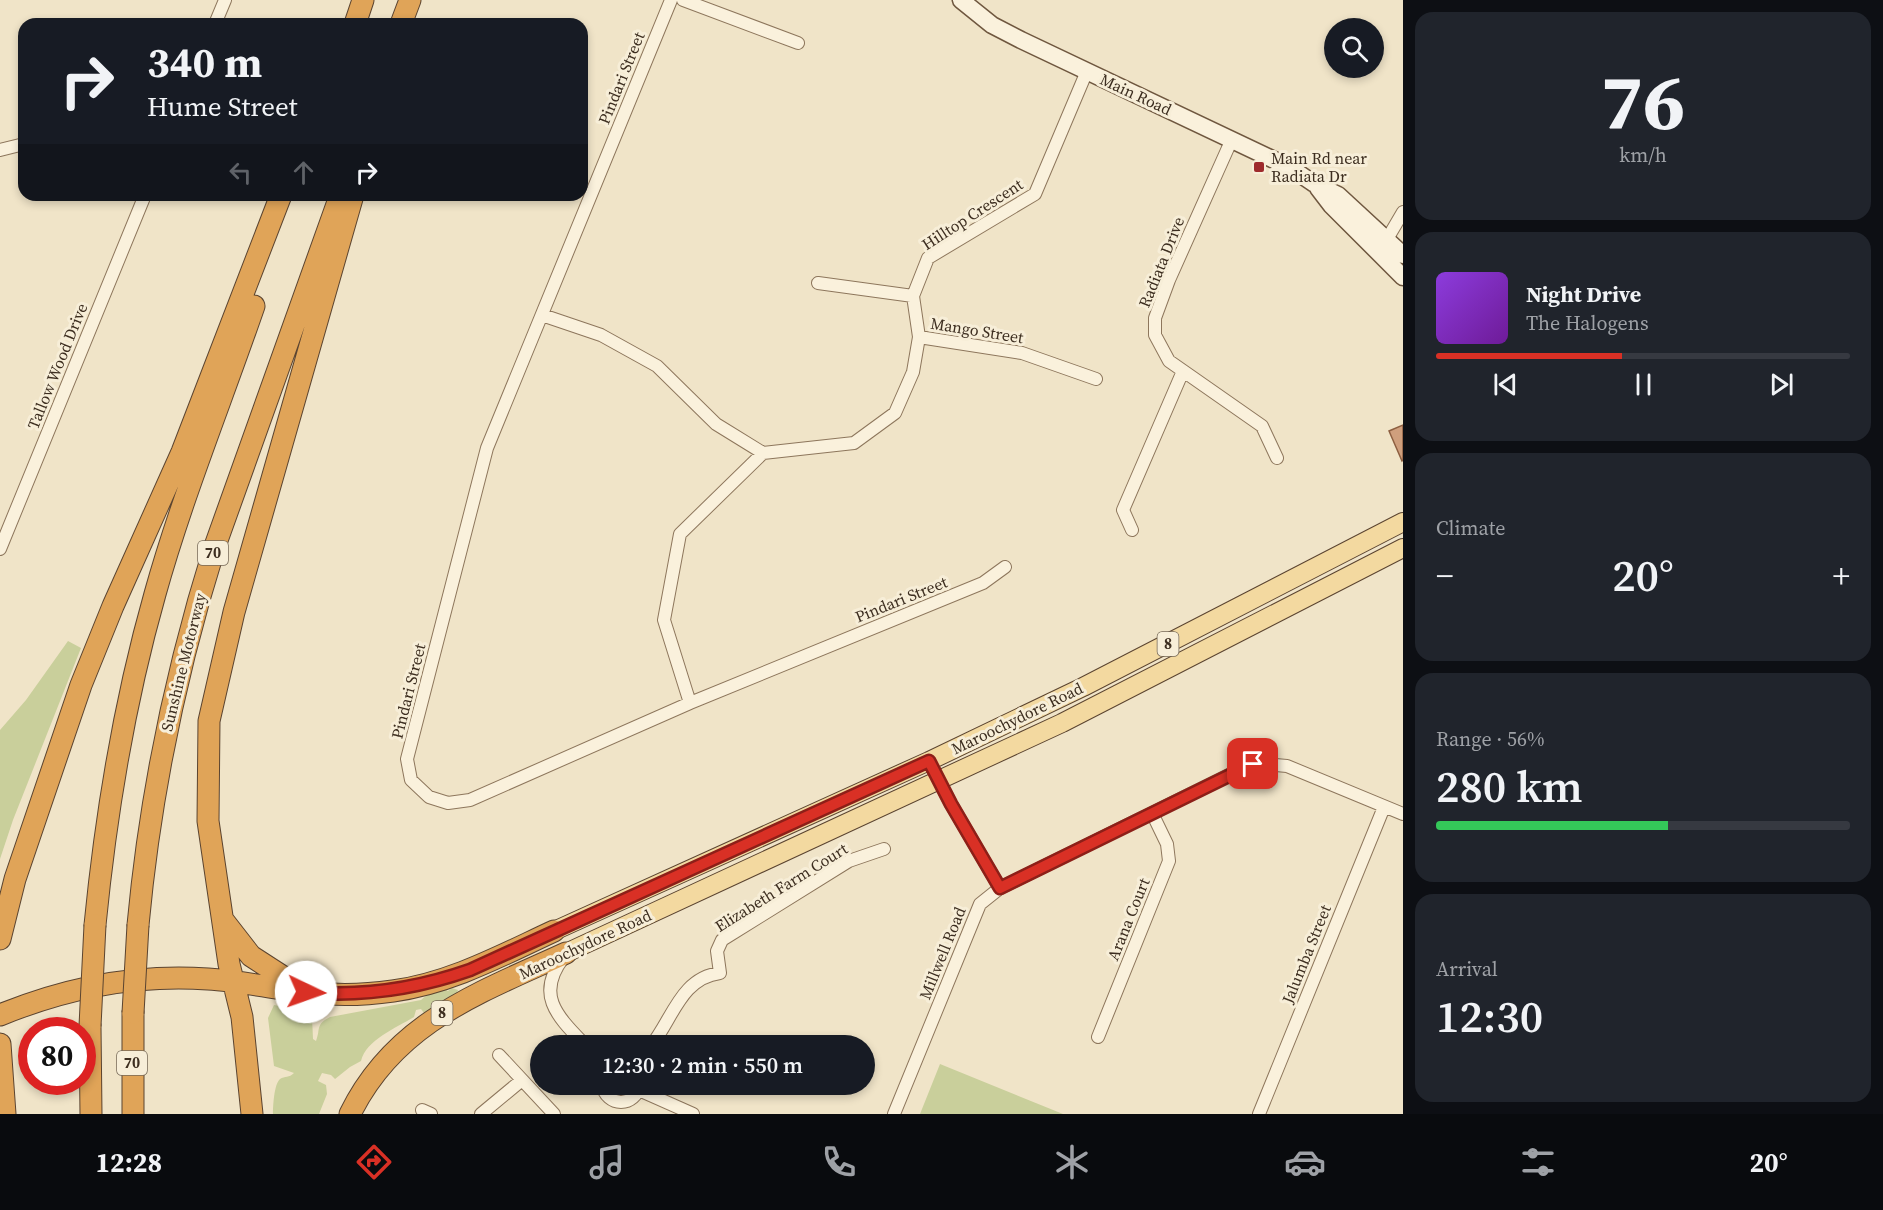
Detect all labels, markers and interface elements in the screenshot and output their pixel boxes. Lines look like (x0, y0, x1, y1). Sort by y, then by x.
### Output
map controls (1324, 18, 1384, 78)
button: search (1324, 18, 1384, 78)
street label: Pindari Street (593, 28, 650, 127)
text: 340 m (147, 33, 262, 91)
icon: right (48, 42, 126, 120)
text: 76 (1601, 48, 1685, 155)
street label: Main Road (1097, 68, 1175, 120)
text: Hume Street (147, 88, 298, 125)
text: km/h (1619, 141, 1667, 169)
place label: Main Rd near Radiata Dr (1271, 147, 1367, 187)
icon: left (224, 156, 257, 189)
icon: ahead (287, 156, 320, 189)
icon: right (350, 156, 383, 189)
marker: Main Rd near Radiata Dr (1252, 160, 1266, 174)
street label: Hilltop Crescent (917, 173, 1027, 255)
street label: Radiata Drive (1133, 213, 1189, 311)
text: Night Drive (1526, 279, 1641, 309)
street label: Tallow Wood Drive (22, 300, 92, 432)
text: The Halogens (1526, 309, 1649, 337)
street label: Mango Street (929, 312, 1026, 348)
icon: previous (1489, 368, 1522, 401)
icon: pause (1627, 368, 1660, 401)
icon: next (1765, 368, 1798, 401)
text: Climate (1436, 514, 1505, 542)
road number: 70 (198, 541, 228, 565)
text: 20° (1612, 544, 1674, 606)
text: − (1436, 553, 1454, 598)
text: + (1833, 553, 1850, 598)
street label: Pindari Street (852, 570, 951, 627)
street label: Sunshine Motorway (155, 590, 211, 733)
road number: 8 (1158, 632, 1178, 656)
street label: Pindari Street (386, 640, 431, 741)
street label: Maroochydore Road (948, 677, 1086, 759)
text: Range · 56% (1436, 725, 1545, 753)
pin (1227, 738, 1278, 789)
icon: arrive (1236, 747, 1269, 780)
text: 280 km (1436, 755, 1583, 817)
street label: Elizabeth Farm Court (711, 837, 852, 937)
street label: Arana Court (1101, 874, 1155, 964)
street label: Jalumba Street (1276, 901, 1336, 1008)
street label: Millwell Road (913, 903, 971, 1003)
street label: Maroochydore Road (515, 904, 655, 984)
text: Arrival (1436, 955, 1498, 983)
position arrow (274, 960, 338, 1024)
text: 12:30 (1436, 985, 1543, 1047)
road number: 8 (432, 1001, 452, 1025)
speed limit sign: 80 (18, 1017, 96, 1095)
text: 12:30 · 2 min · 550 m (602, 1050, 803, 1080)
road number: 70 (117, 1051, 147, 1075)
icon: directions (353, 1141, 395, 1183)
icon: music (586, 1141, 628, 1183)
icon: phone (818, 1141, 860, 1183)
icon: climate (1051, 1141, 1093, 1183)
icon: car (1284, 1141, 1326, 1183)
icon: filters (1517, 1141, 1559, 1183)
text: 12:28 (95, 1144, 162, 1181)
text: 20° (1749, 1144, 1788, 1181)

